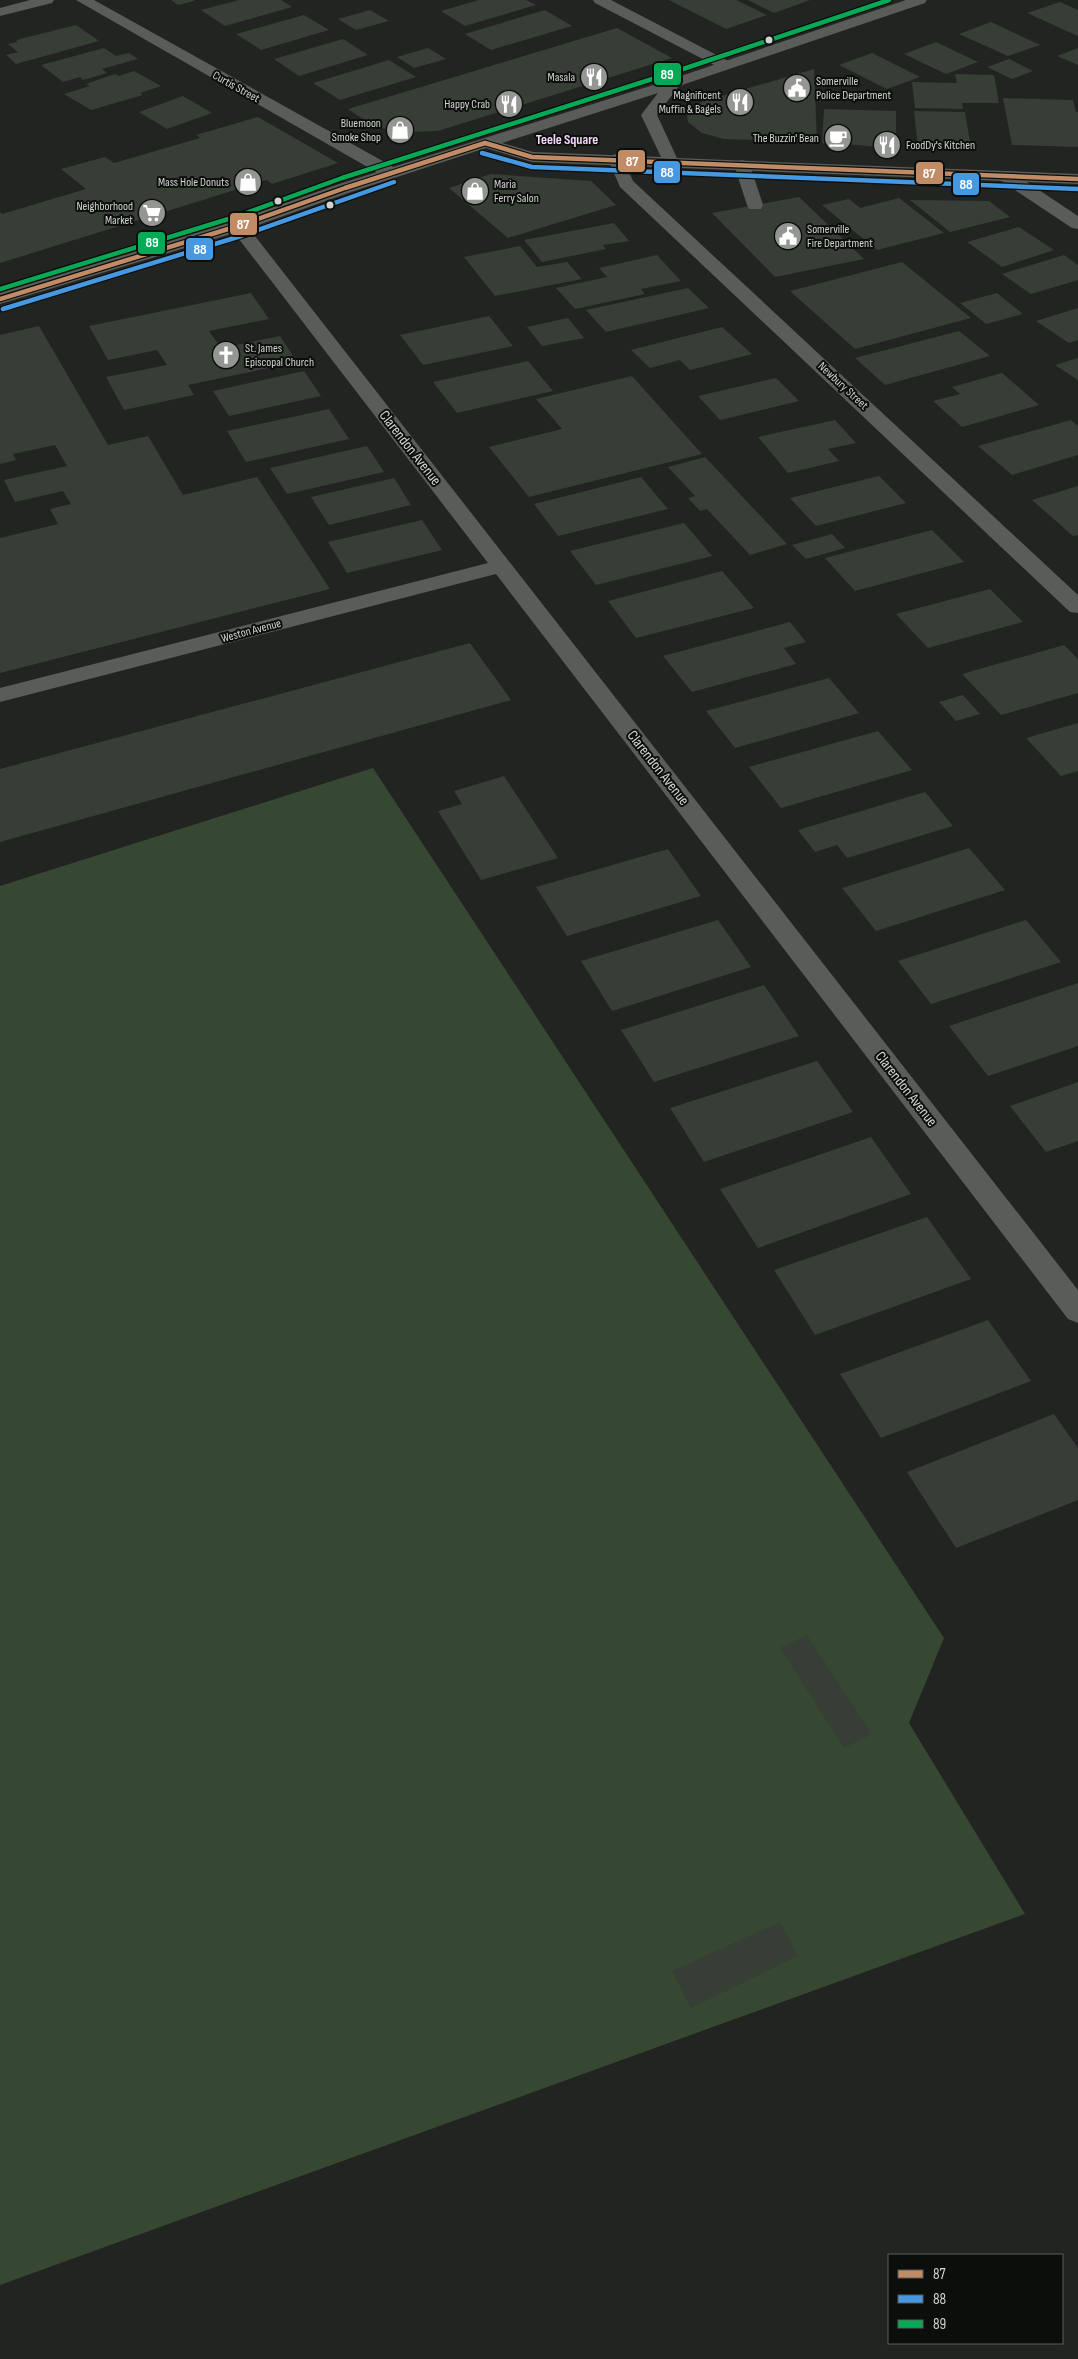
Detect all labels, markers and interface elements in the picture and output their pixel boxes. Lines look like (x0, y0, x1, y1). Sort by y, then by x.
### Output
unlabelled marker (764, 35, 774, 45)
restaurant icon: Masala (579, 62, 609, 92)
line badge: 89 (653, 62, 682, 86)
text: 89 (660, 66, 674, 83)
street label: Curtis Street (210, 68, 263, 106)
place label: Masala (548, 70, 575, 85)
public building icon: Somerville Police Department (782, 73, 812, 103)
place label: Somerville Police Department (816, 74, 892, 103)
restaurant icon: Magnificent Muffin & Bagels (725, 87, 755, 117)
place label: Magnificent Muffin & Bagels (659, 88, 721, 117)
restaurant icon: Happy Crab (494, 89, 524, 119)
place label: Happy Crab (444, 97, 490, 112)
shop icon: Bluemoon Smoke Shop (385, 115, 415, 145)
place label: Bluemoon Smoke Shop (332, 116, 381, 145)
cafe icon: The Buzzin' Bean (823, 123, 853, 153)
restaurant icon: FoodDy's Kitchen (872, 130, 902, 160)
district label: Teele Square (536, 131, 598, 148)
place label: The Buzzin' Bean (753, 131, 819, 146)
place label: FoodDy's Kitchen (906, 138, 975, 153)
line badge: 87 (617, 149, 646, 173)
text: 87 (626, 153, 639, 170)
line badge: 88 (653, 160, 681, 184)
line badge: 87 (915, 161, 944, 185)
text: 88 (660, 164, 674, 181)
text: 87 (923, 165, 936, 182)
shop icon: Mass Hole Donuts (233, 167, 263, 197)
line badge: 88 (952, 172, 980, 196)
place label: Mass Hole Donuts (158, 175, 229, 190)
shop icon: Maria Ferry Salon (460, 176, 490, 206)
text: 88 (959, 176, 973, 193)
place label: Maria Ferry Salon (494, 177, 539, 206)
unlabelled marker (273, 196, 283, 206)
supermarket icon: Neighborhood Market (137, 198, 167, 228)
place label: Neighborhood Market (76, 199, 133, 228)
unlabelled marker (325, 200, 335, 210)
line badge: 87 (229, 212, 258, 236)
text: 87 (237, 216, 250, 233)
public building icon: Somerville Fire Department (773, 221, 803, 251)
place label: Somerville Fire Department (807, 222, 873, 251)
line badge: 89 (137, 231, 166, 255)
text: 89 (145, 234, 159, 251)
line badge: 88 (185, 237, 214, 261)
text: 88 (193, 241, 207, 258)
church icon: St. James Episcopal Church (211, 340, 241, 370)
place label: St. James Episcopal Church (245, 341, 314, 370)
street label: Newbury Street (815, 359, 871, 413)
street label: Clarendon Avenue (375, 407, 445, 489)
street label: Weston Avenue (219, 616, 283, 646)
street label: Clarendon Avenue (623, 727, 693, 809)
street label: Clarendon Avenue (871, 1048, 941, 1130)
legend (888, 2254, 1063, 2344)
text: 87 (933, 2265, 946, 2284)
text: 88 (933, 2290, 946, 2309)
text: 89 (933, 2315, 946, 2334)

